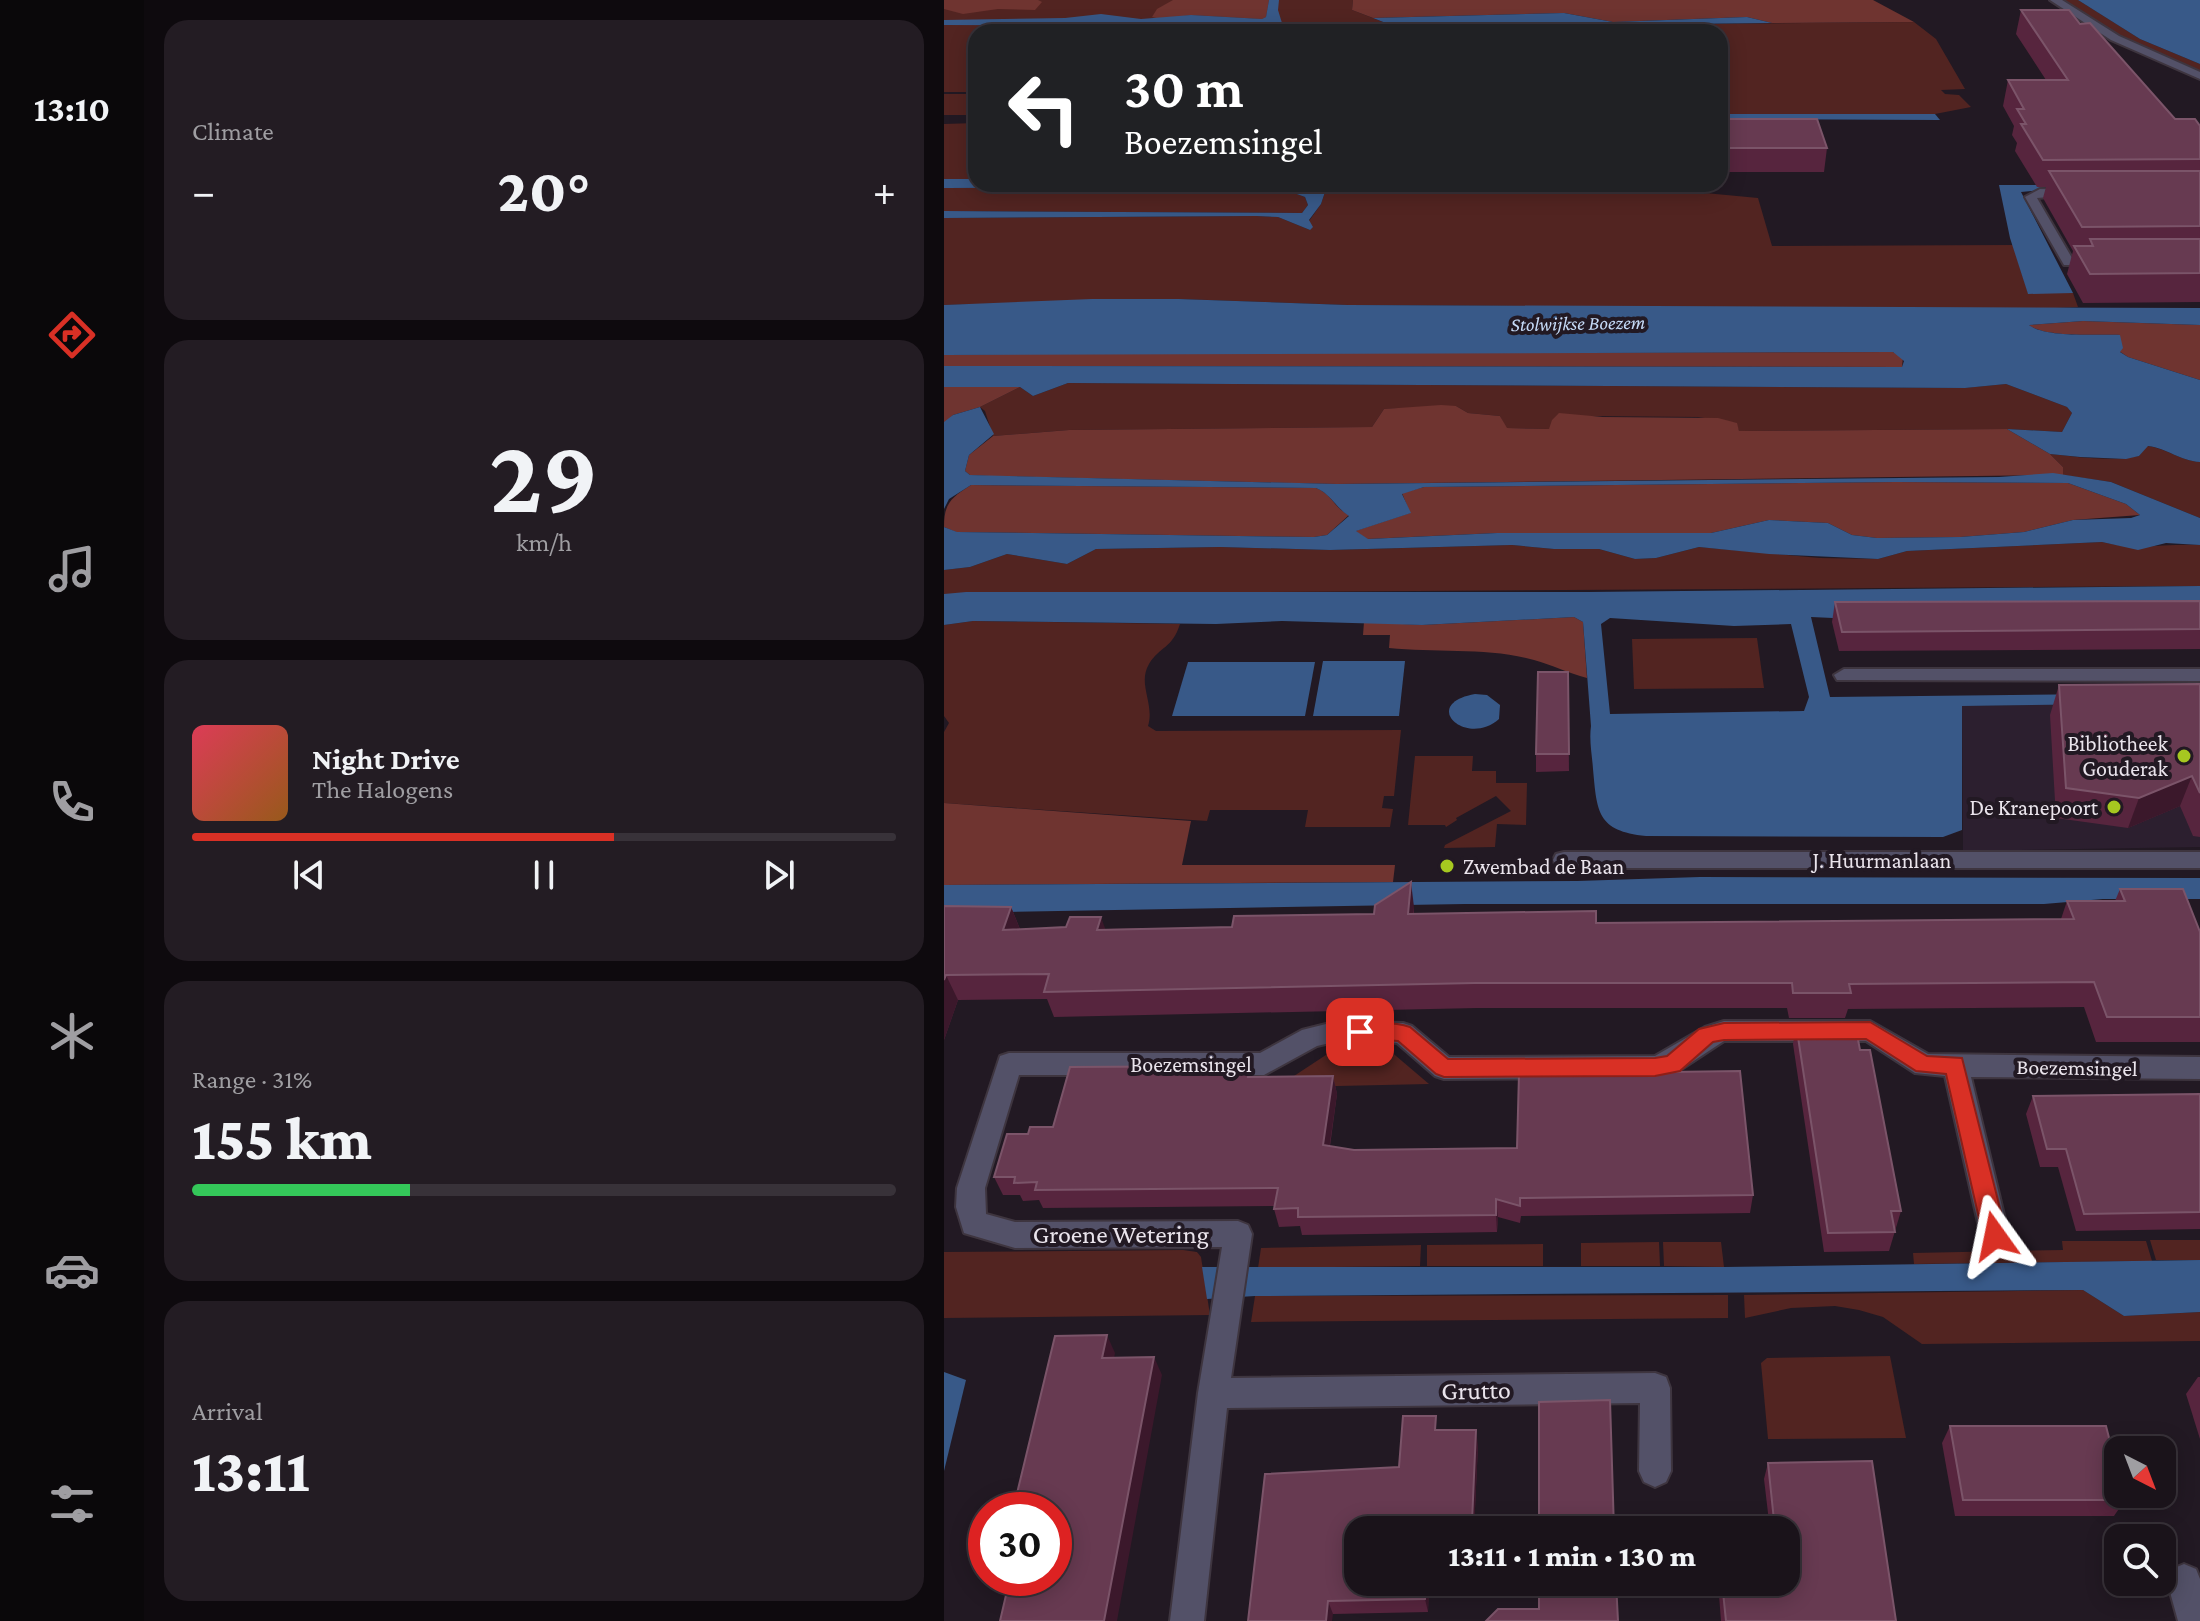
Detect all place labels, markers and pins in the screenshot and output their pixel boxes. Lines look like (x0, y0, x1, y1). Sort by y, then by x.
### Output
place label: Bibliotheek Gouderak (2068, 731, 2168, 781)
marker: Bibliotheek Gouderak (2175, 747, 2193, 765)
place label: De Kranepoort (1969, 795, 2099, 820)
marker: De Kranepoort (2105, 798, 2123, 816)
place label: Zwembad de Baan (1463, 854, 1624, 879)
marker: Zwembad de Baan (1438, 857, 1456, 875)
pin (1326, 998, 1394, 1066)

